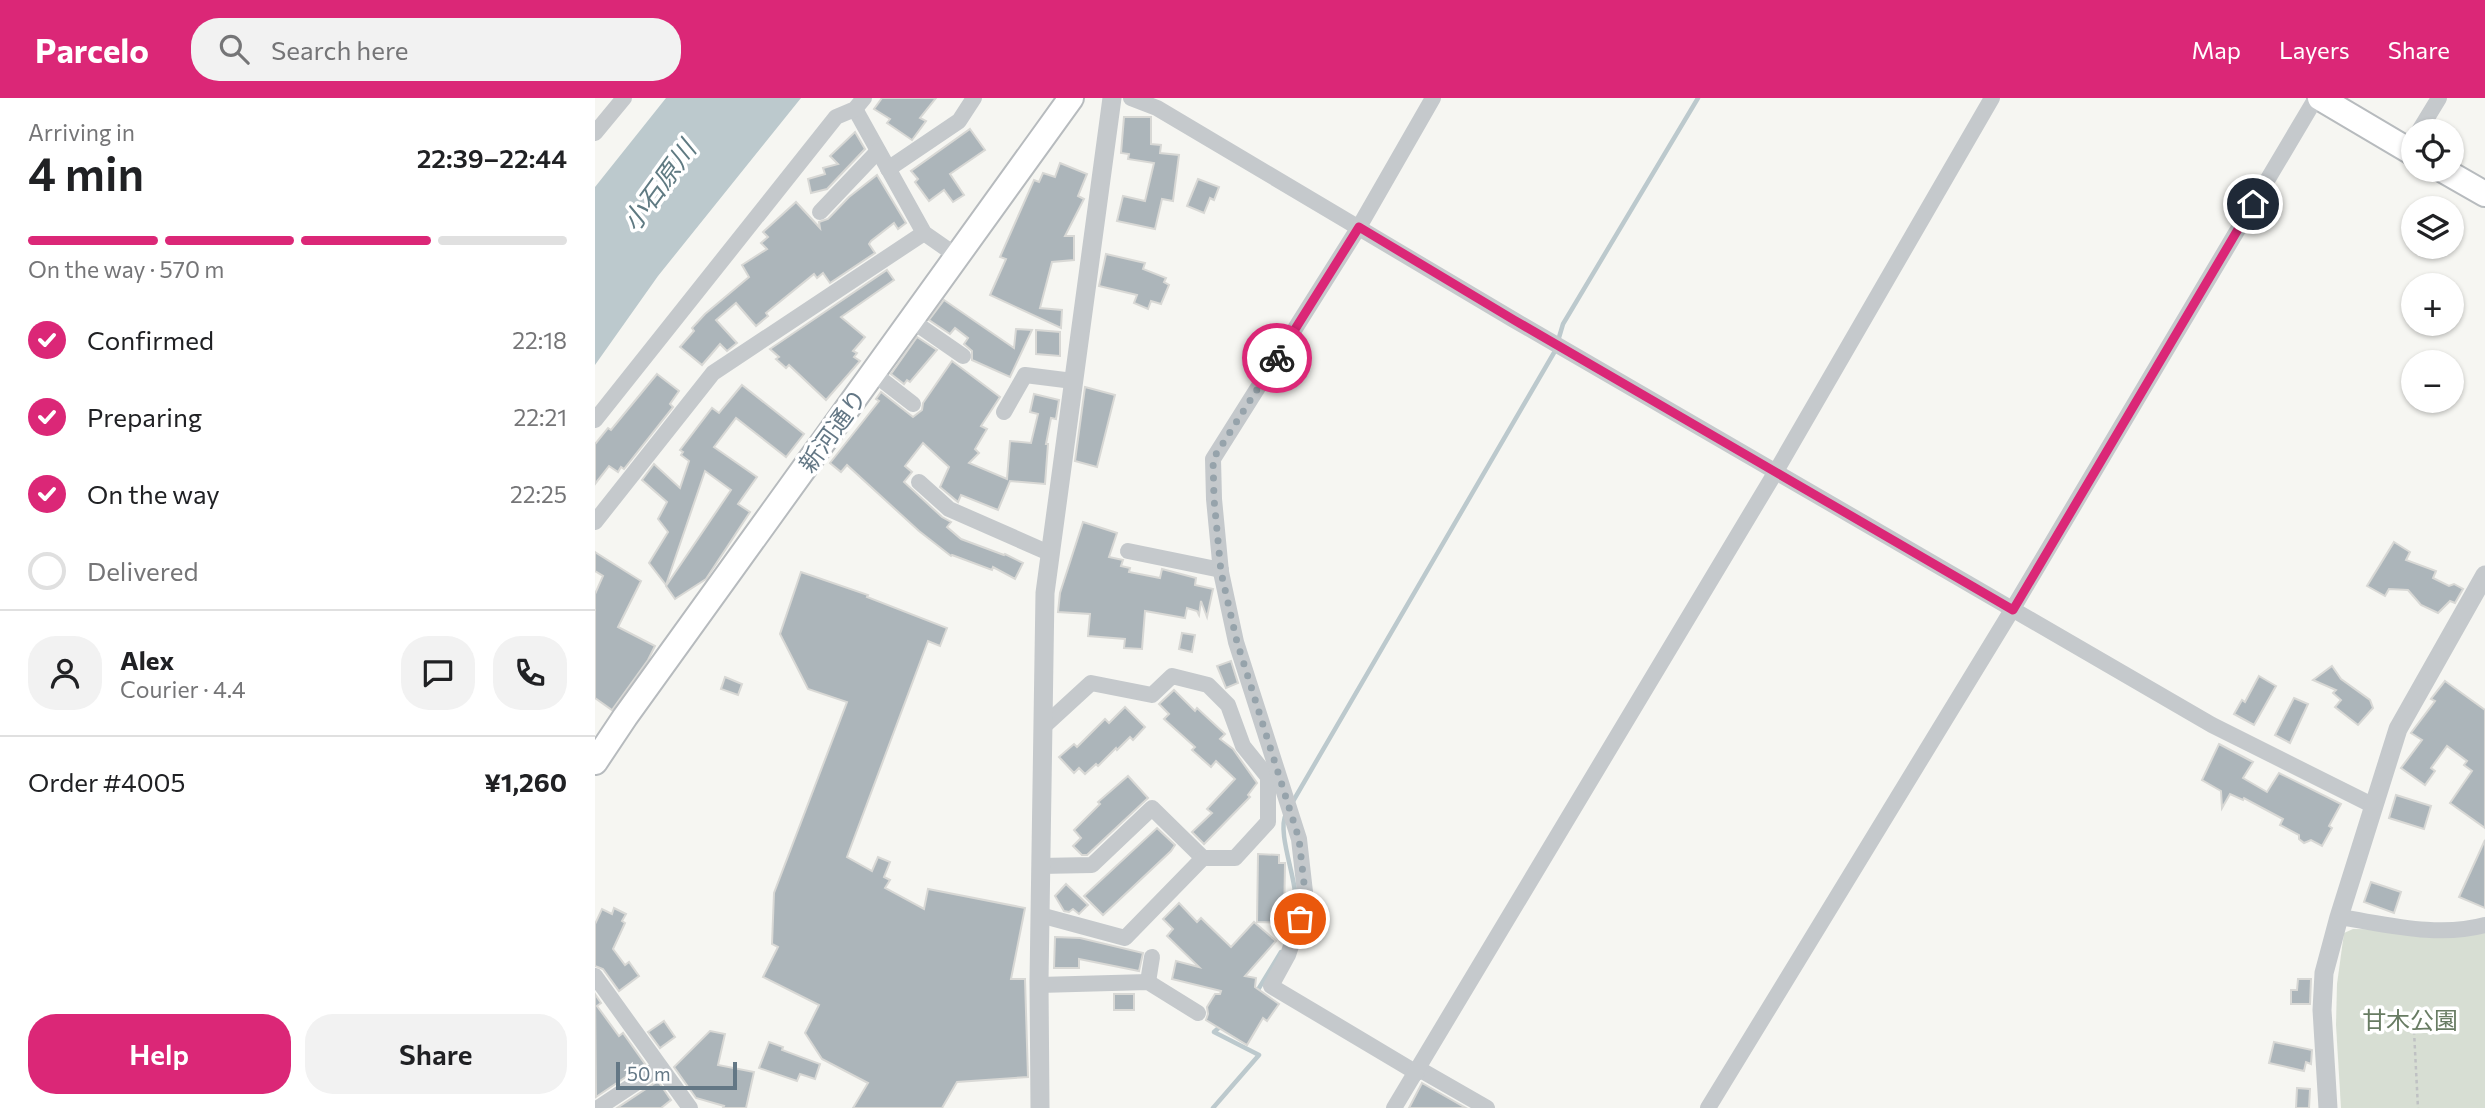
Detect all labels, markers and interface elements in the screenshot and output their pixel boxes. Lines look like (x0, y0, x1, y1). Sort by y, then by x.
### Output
search box (191, 18, 681, 81)
text: Parcelo (35, 29, 149, 70)
icon: search (215, 30, 253, 68)
text: Search here (271, 34, 409, 65)
text: Map (2192, 35, 2241, 64)
text: Layers (2279, 35, 2350, 64)
text: Share (2388, 35, 2450, 64)
text: Arriving in (28, 118, 135, 146)
map controls (2401, 119, 2464, 413)
button: locate (2401, 119, 2464, 182)
water label: 小石原川 (615, 131, 703, 236)
text: 22:39–22:44 (417, 142, 567, 173)
text: 4 min (28, 144, 144, 200)
pin (2223, 174, 2283, 234)
icon: home (2234, 185, 2272, 223)
button: layers (2401, 196, 2464, 259)
text: On the way · 570 m (28, 255, 224, 283)
button: + (2401, 273, 2464, 336)
icon: check (28, 321, 66, 359)
courier (1242, 323, 1312, 393)
text: Confirmed (87, 324, 214, 355)
text: 22:18 (512, 326, 567, 354)
icon: bike (1258, 339, 1296, 377)
button: − (2401, 350, 2464, 413)
street label: 新河通り (792, 383, 872, 477)
icon: check (28, 398, 66, 436)
text: Preparing (87, 401, 202, 432)
text: 22:21 (513, 403, 567, 431)
icon: check (28, 475, 66, 513)
text: On the way (87, 478, 220, 509)
text: 22:25 (510, 480, 567, 508)
text: Delivered (87, 555, 198, 586)
button: person (28, 636, 102, 710)
button: chat (401, 636, 475, 710)
button: phone (493, 636, 567, 710)
text: Alex (120, 644, 174, 675)
text: Courier · 4.4 (120, 675, 246, 703)
text: Order #4005 (28, 766, 186, 797)
text: ¥1,260 (484, 766, 567, 797)
pin (1270, 889, 1330, 949)
icon: bag (1281, 900, 1319, 938)
park label: 甘木公園 (2362, 1005, 2458, 1034)
button: Help (28, 1014, 291, 1094)
button: Share (305, 1014, 567, 1094)
scale bar (616, 1059, 737, 1091)
text: 50 m (627, 1062, 671, 1085)

